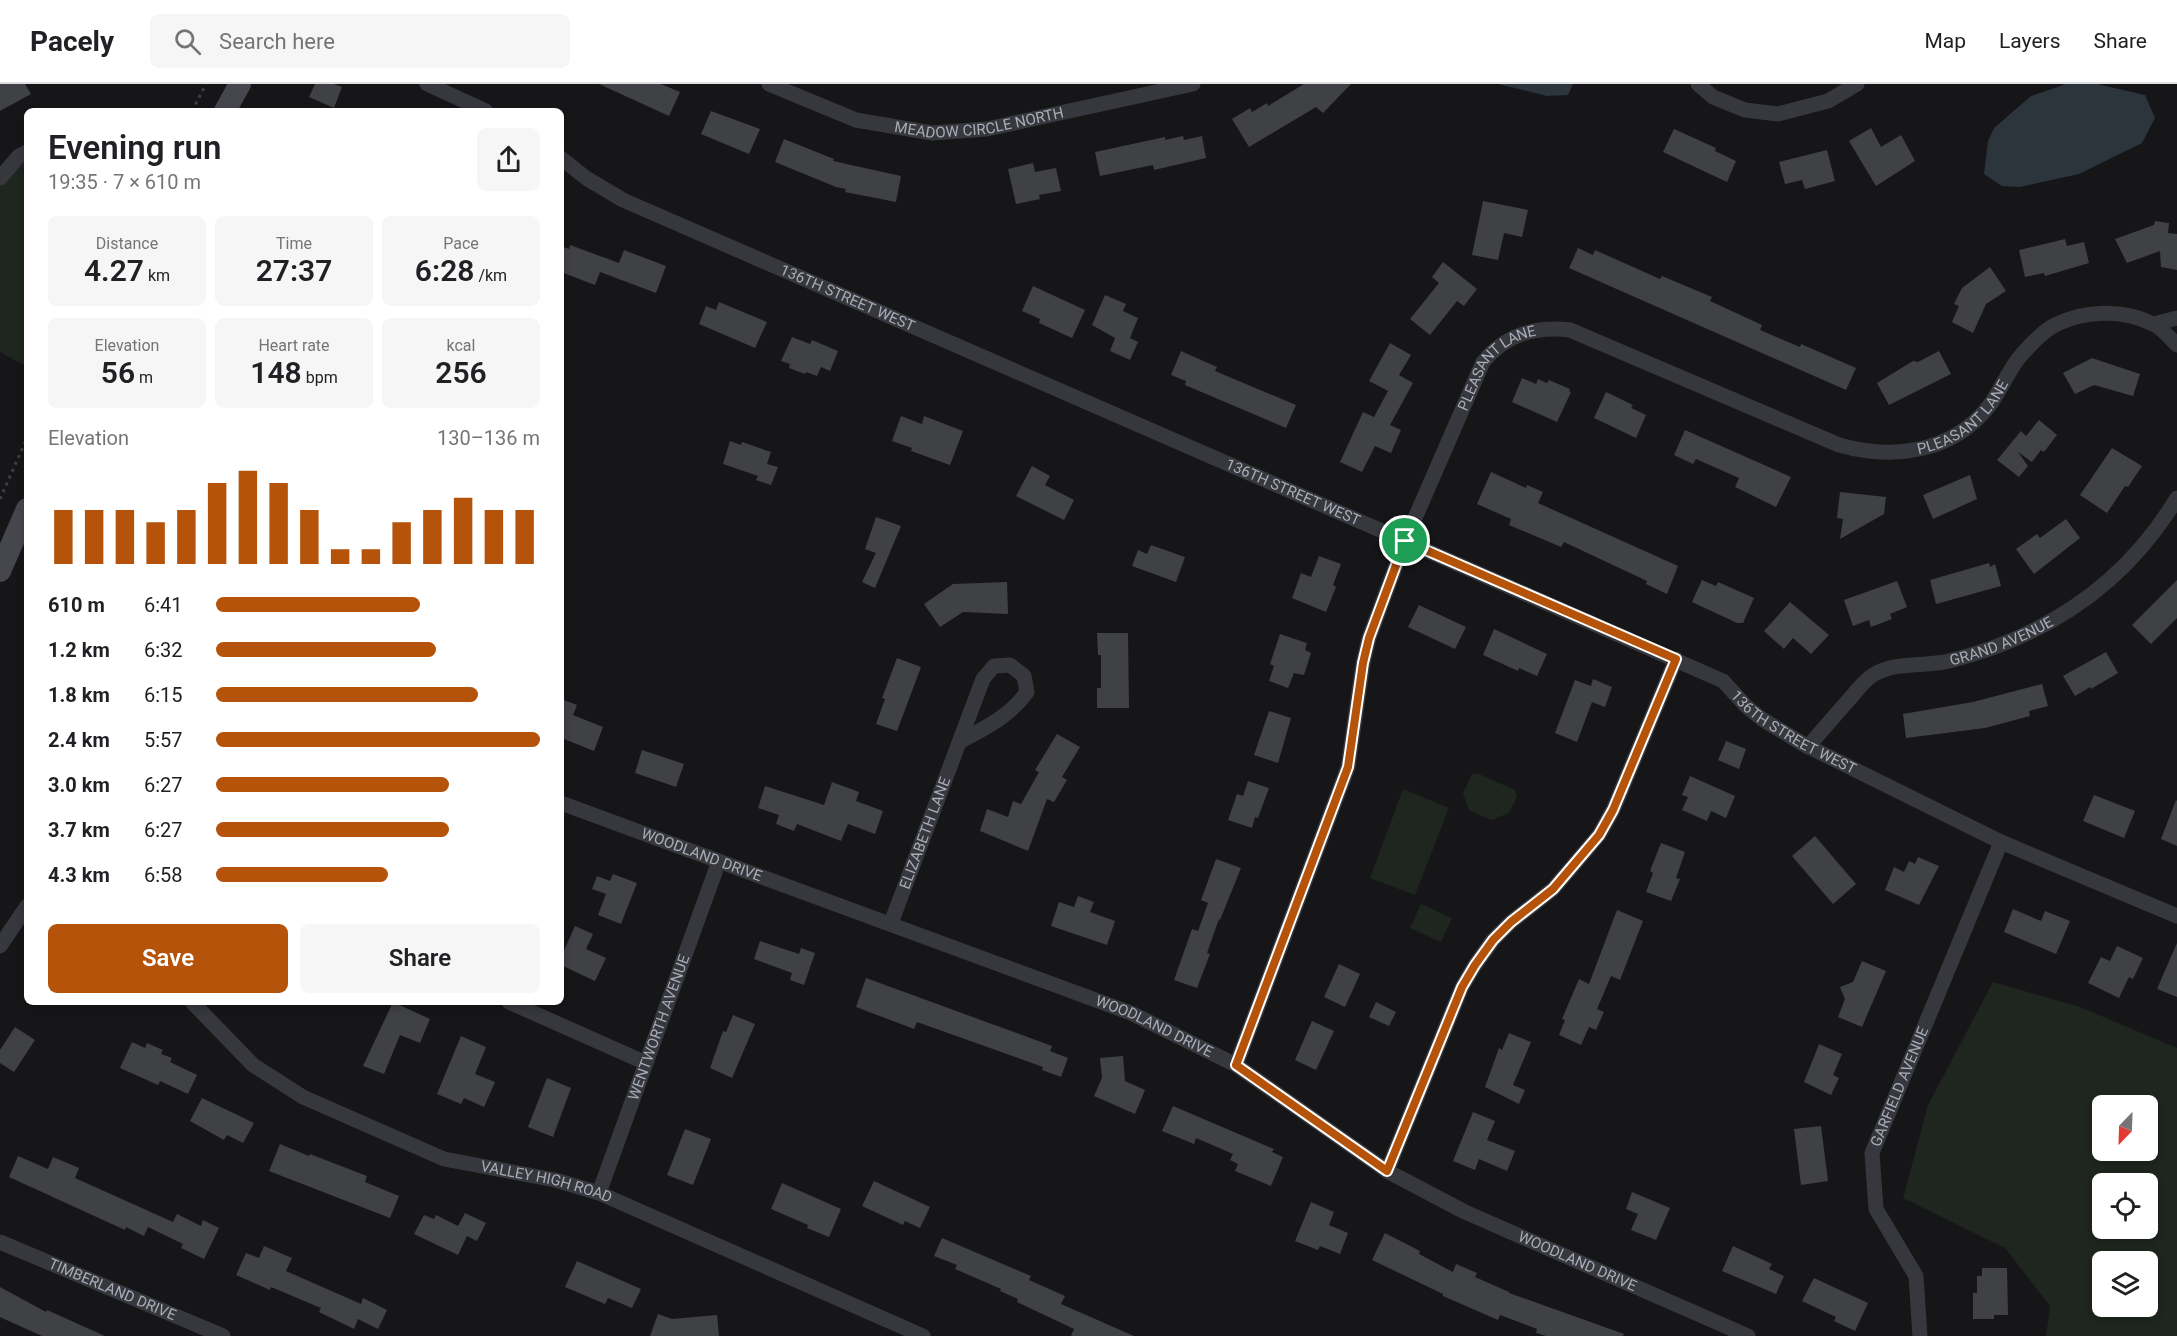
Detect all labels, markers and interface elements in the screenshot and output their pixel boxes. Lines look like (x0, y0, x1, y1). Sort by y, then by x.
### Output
search box (150, 14, 570, 68)
text: Pacely (30, 25, 114, 58)
icon: search (171, 25, 204, 58)
text: Search here (219, 29, 335, 54)
text: Map (1924, 29, 1966, 53)
text: Layers (1999, 29, 2060, 53)
text: Share (2093, 29, 2147, 53)
street label: MEADOW CIRCLE NORTH (893, 104, 1065, 142)
text: Evening run (48, 128, 221, 167)
button: share (477, 128, 540, 191)
text: 19:35 · 7 × 610 m (48, 170, 201, 194)
text: Distance (96, 234, 158, 253)
text: Time (276, 234, 312, 253)
text: Pace (443, 234, 479, 253)
text: 4.27 (84, 253, 144, 288)
text: 27:37 (256, 253, 332, 288)
text: 6:28 (415, 253, 474, 288)
street label: 136TH STREET WEST (777, 261, 918, 335)
text: km (144, 266, 170, 285)
text: /km (474, 266, 507, 285)
street label: PLEASANT LANE (1454, 322, 1538, 413)
text: Elevation (95, 336, 159, 355)
text: Heart rate (258, 336, 330, 355)
text: kcal (447, 336, 475, 355)
text: 56 (101, 355, 135, 390)
text: 148 (250, 355, 302, 390)
text: 256 (435, 355, 487, 390)
text: m (135, 368, 153, 387)
text: bpm (302, 368, 338, 387)
street label: PLEASANT LANE (1915, 376, 2012, 458)
text: Elevation (48, 426, 129, 450)
text: 130–136 m (437, 426, 540, 450)
street label: 136TH STREET WEST (1223, 455, 1363, 529)
pin (1379, 515, 1430, 566)
icon: arrive (1388, 524, 1421, 557)
text: 610 m (48, 593, 105, 617)
text: 6:41 (144, 593, 183, 617)
street label: GRAND AVENUE (1948, 613, 2057, 669)
text: 1.2 km (48, 638, 110, 662)
text: 6:32 (144, 638, 183, 662)
text: 1.8 km (48, 683, 110, 707)
text: 6:15 (144, 683, 183, 707)
street label: 136TH STREET WEST (1727, 687, 1859, 778)
text: 2.4 km (48, 728, 110, 752)
text: 5:57 (144, 728, 183, 752)
text: 3.0 km (48, 773, 110, 797)
text: 6:27 (144, 773, 183, 797)
street label: ELIZABETH LANE (896, 774, 954, 892)
text: 3.7 km (48, 818, 110, 842)
text: 6:27 (144, 818, 183, 842)
street label: WOODLAND DRIVE (639, 824, 765, 885)
text: 4.3 km (48, 863, 110, 887)
text: 6:58 (144, 863, 183, 887)
button: Save (48, 924, 288, 993)
button: Share (300, 924, 540, 993)
street label: WENTWORTH AVENUE (624, 952, 694, 1103)
street label: WOODLAND DRIVE (1093, 992, 1216, 1061)
street label: GARFIELD AVENUE (1867, 1024, 1932, 1149)
north arrow (2092, 1095, 2158, 1161)
map controls (2092, 1095, 2158, 1317)
street label: VALLEY HIGH ROAD (479, 1157, 615, 1207)
button: locate (2092, 1173, 2158, 1239)
street label: WOODLAND DRIVE (1515, 1227, 1640, 1295)
button: layers (2092, 1251, 2158, 1317)
street label: TIMBERLAND DRIVE (46, 1255, 179, 1324)

